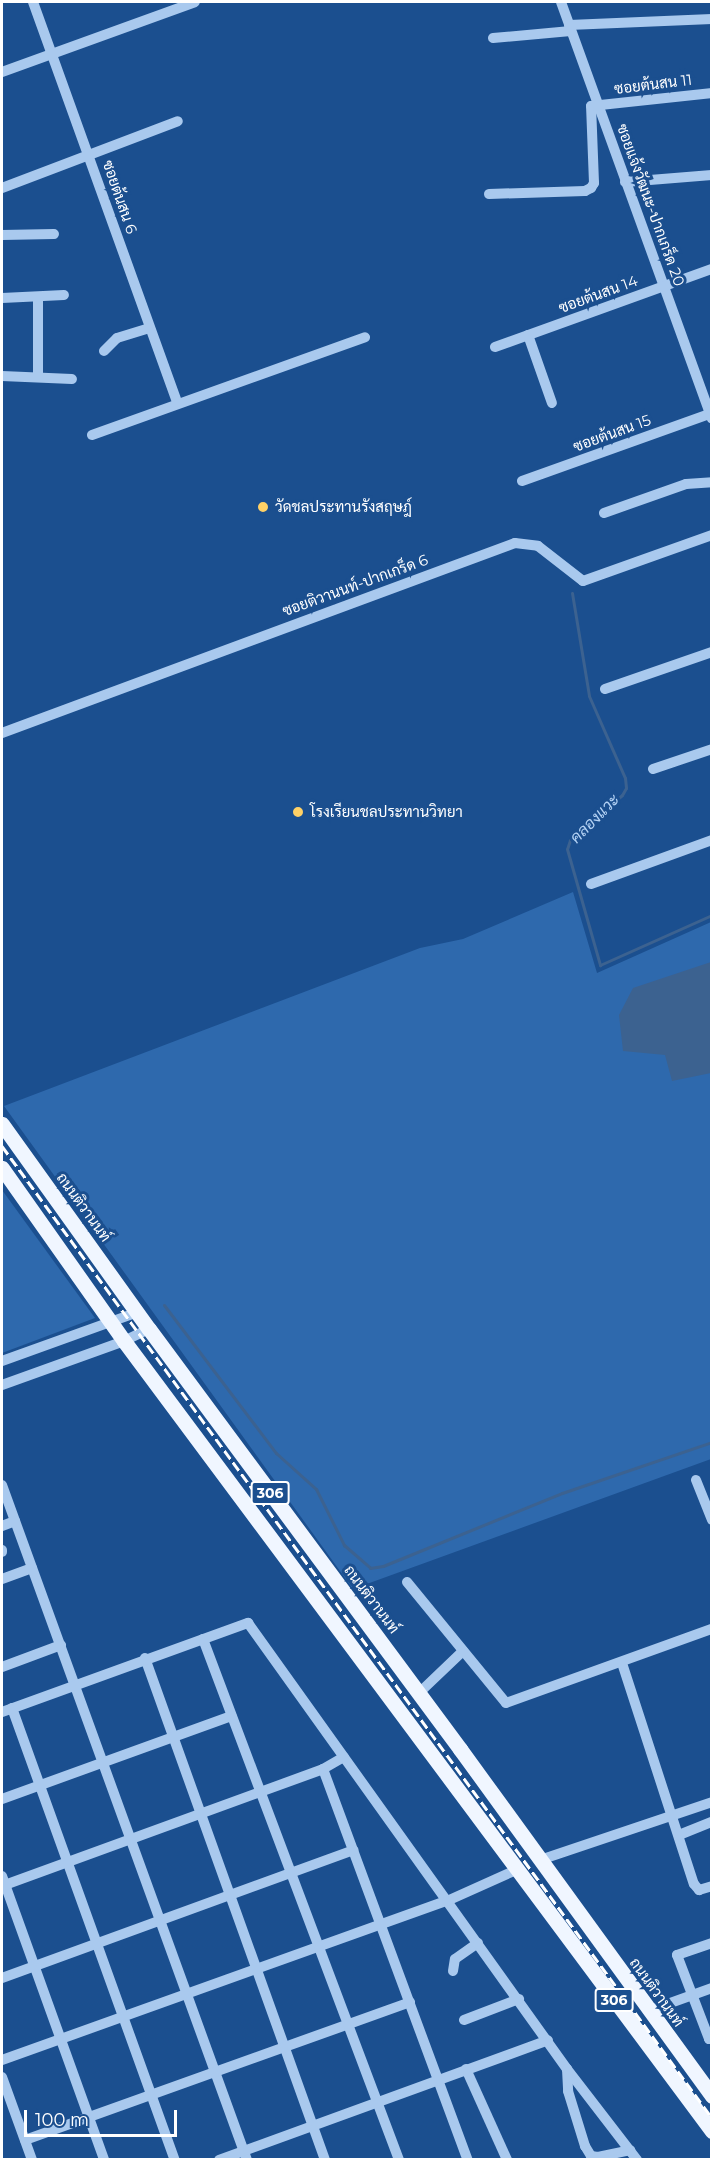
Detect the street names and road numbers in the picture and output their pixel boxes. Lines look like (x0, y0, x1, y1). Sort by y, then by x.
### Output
street label: ซอยต้นสน 11 (613, 70, 693, 98)
street label: ซอยแจ้งวัฒนะ-ปากเกร็ด 20 (613, 121, 689, 289)
street label: ซอยต้นสน 6 (99, 158, 141, 236)
street label: ซอยต้นสน 14 (556, 271, 640, 317)
street label: ซอยต้นสน 15 (571, 411, 653, 455)
street label: ซอยติวานนท์-ปากเกร็ด 6 (280, 550, 430, 620)
street label: ถนนติวานนท์ (53, 1169, 115, 1245)
road number: 306 (250, 1482, 290, 1504)
street label: ถนนติวานนท์ (340, 1561, 404, 1637)
street label: ถนนติวานนท์ (626, 1954, 688, 2030)
road number: 306 (594, 1989, 634, 2011)

